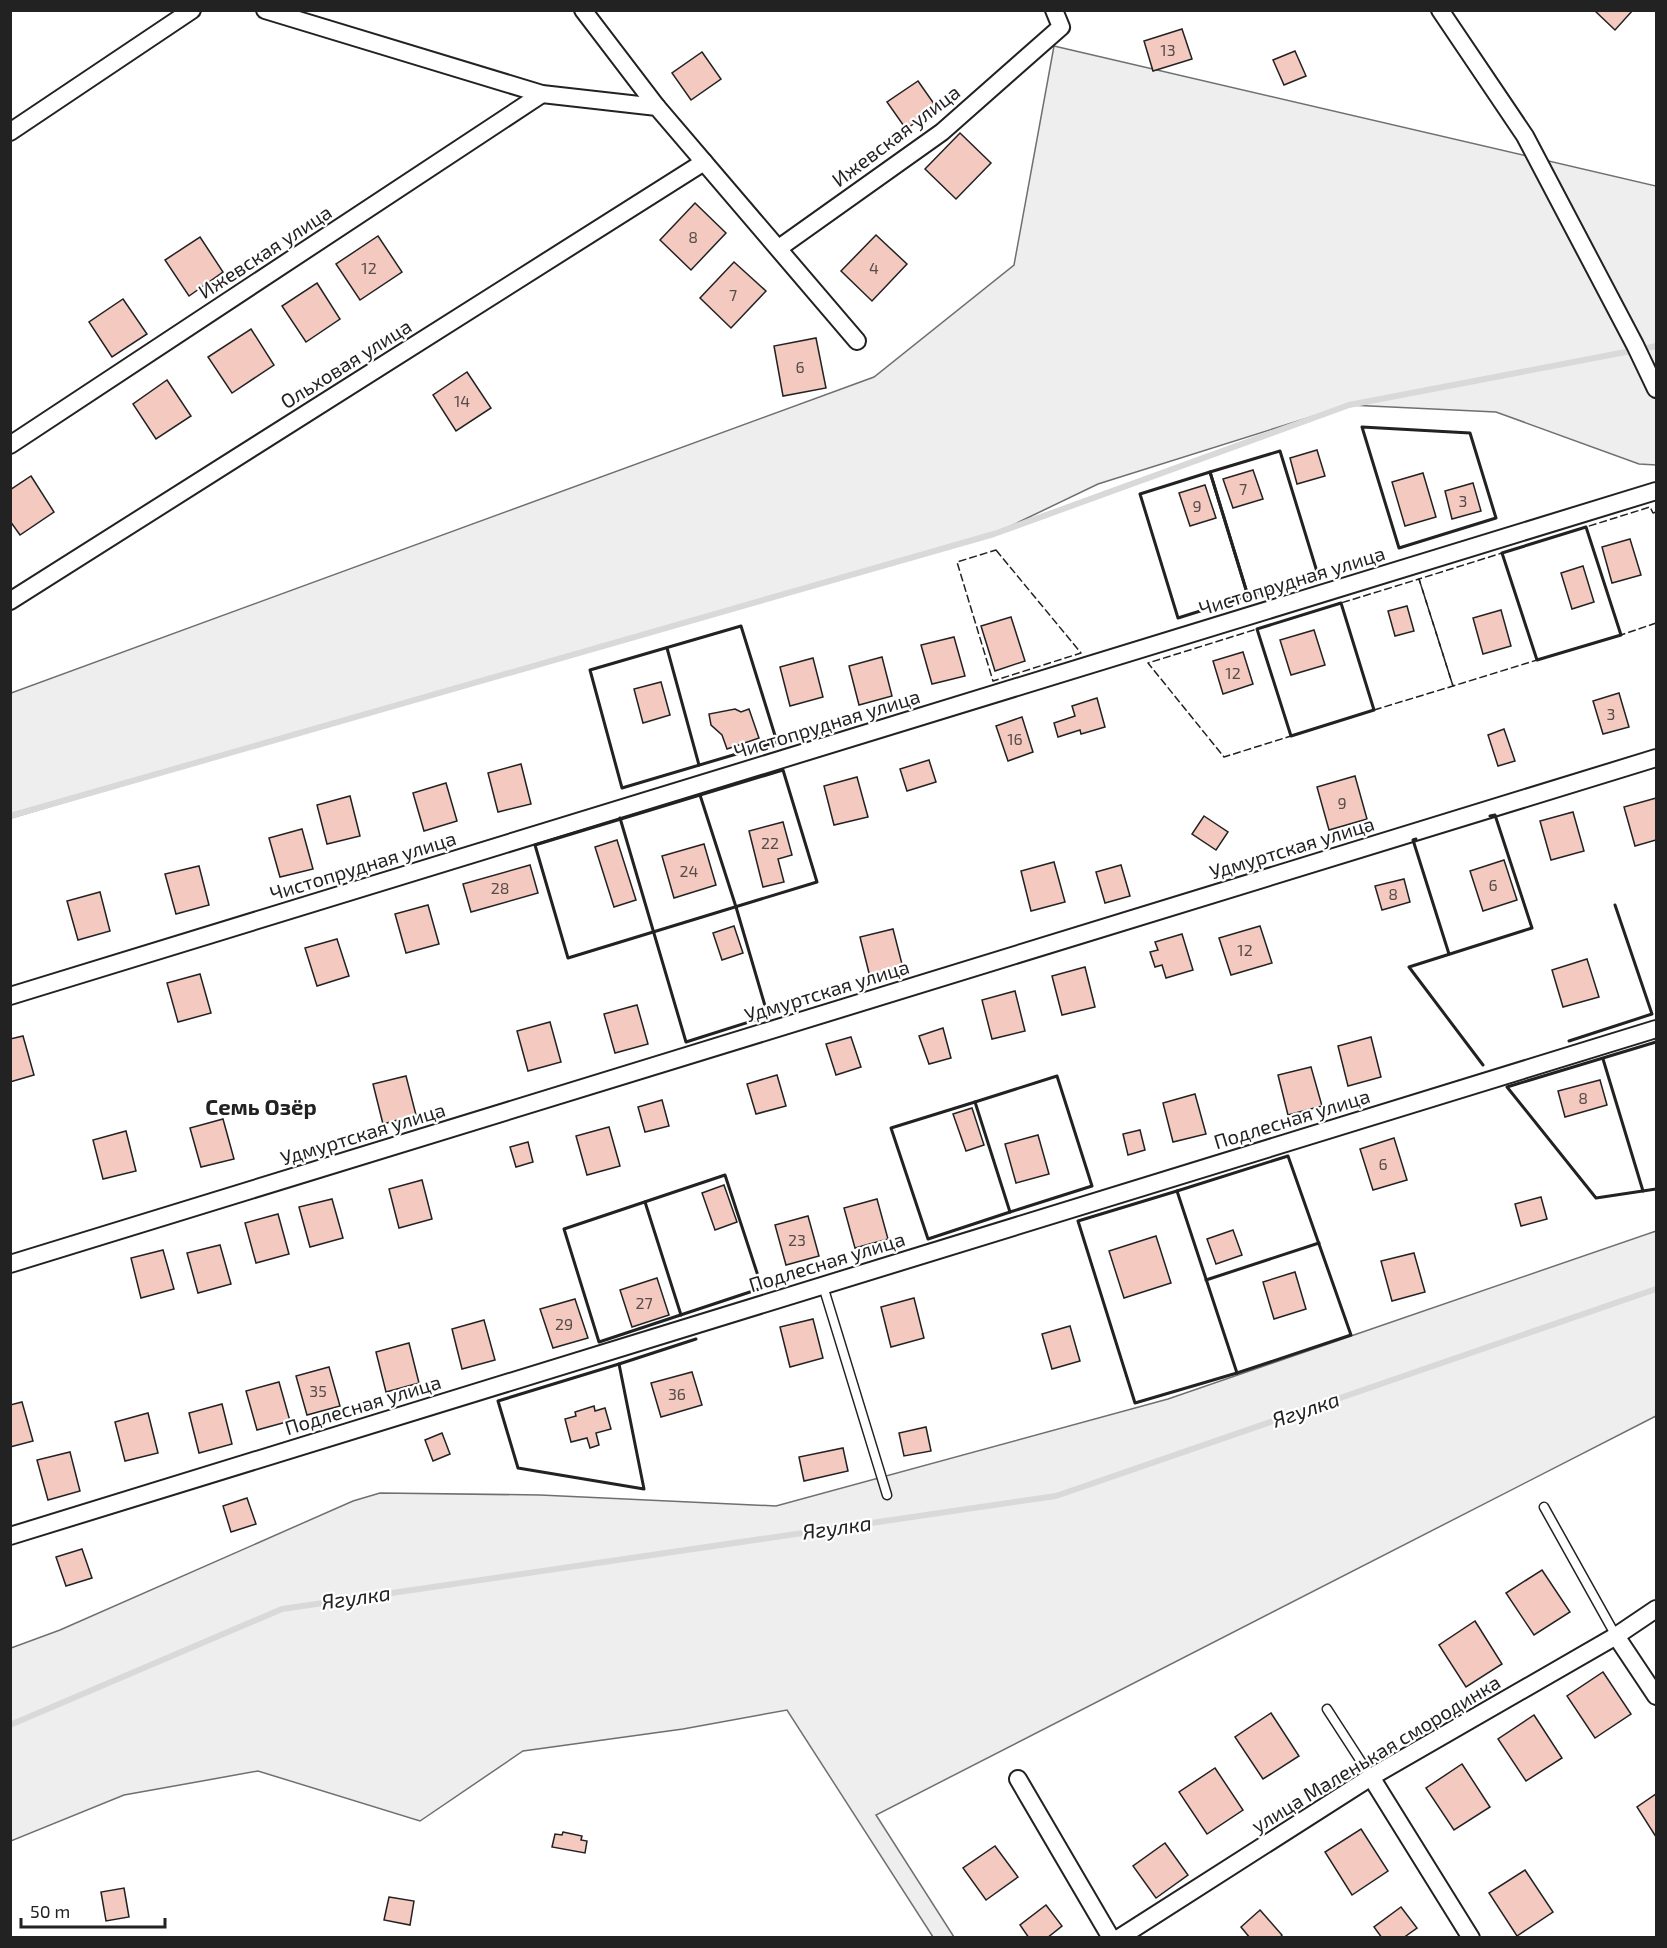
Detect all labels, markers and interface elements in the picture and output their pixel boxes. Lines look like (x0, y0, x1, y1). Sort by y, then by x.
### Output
house number: 13 (1160, 40, 1176, 59)
street label: Ижевская улица (827, 79, 965, 192)
street label: Ижевская улица (193, 199, 336, 304)
house number: 8 (688, 227, 698, 246)
house number: 12 (361, 258, 377, 277)
house number: 4 (869, 258, 879, 277)
house number: 7 (729, 285, 737, 304)
street label: Ольховая улица (276, 313, 416, 414)
house number: 6 (795, 357, 805, 376)
house number: 14 (454, 391, 470, 410)
house number: 7 (1239, 479, 1247, 498)
house number: 3 (1459, 491, 1467, 510)
house number: 9 (1192, 496, 1202, 515)
street label: Чистопрудная улица (1196, 540, 1388, 621)
house number: 12 (1225, 663, 1241, 682)
street label: Чистопрудная улица (731, 683, 923, 764)
house number: 3 (1607, 704, 1615, 723)
house number: 16 (1007, 729, 1023, 748)
house number: 9 (1337, 793, 1347, 812)
street label: Удмуртская улица (1206, 811, 1377, 884)
street label: Чистопрудная улица (267, 825, 459, 906)
house number: 22 (761, 833, 779, 852)
house number: 24 (680, 861, 699, 880)
house number: 6 (1488, 875, 1498, 894)
house number: 28 (491, 878, 509, 897)
house number: 8 (1388, 884, 1398, 903)
house number: 12 (1237, 940, 1253, 959)
street label: Удмуртская улица (741, 954, 912, 1027)
street label: Подлесная улица (1211, 1083, 1373, 1154)
house number: 8 (1578, 1088, 1588, 1107)
district label: Семь Озёр (205, 1093, 317, 1119)
street label: Удмуртская улица (277, 1097, 448, 1170)
house number: 6 (1378, 1154, 1388, 1173)
street label: Подлесная улица (746, 1226, 908, 1297)
house number: 23 (788, 1230, 806, 1249)
house number: 27 (635, 1293, 653, 1312)
house number: 29 (555, 1314, 573, 1333)
street label: Подлесная улица (282, 1369, 444, 1440)
house number: 35 (309, 1381, 327, 1400)
house number: 36 (668, 1384, 686, 1403)
water label: Ягулка (1268, 1385, 1343, 1432)
water label: Ягулка (801, 1509, 873, 1544)
water label: Ягулка (320, 1579, 392, 1614)
street label: улица Маленькая смородинка (1247, 1669, 1505, 1838)
scale bar (21, 1891, 165, 1929)
text: 50 m (30, 1900, 70, 1922)

